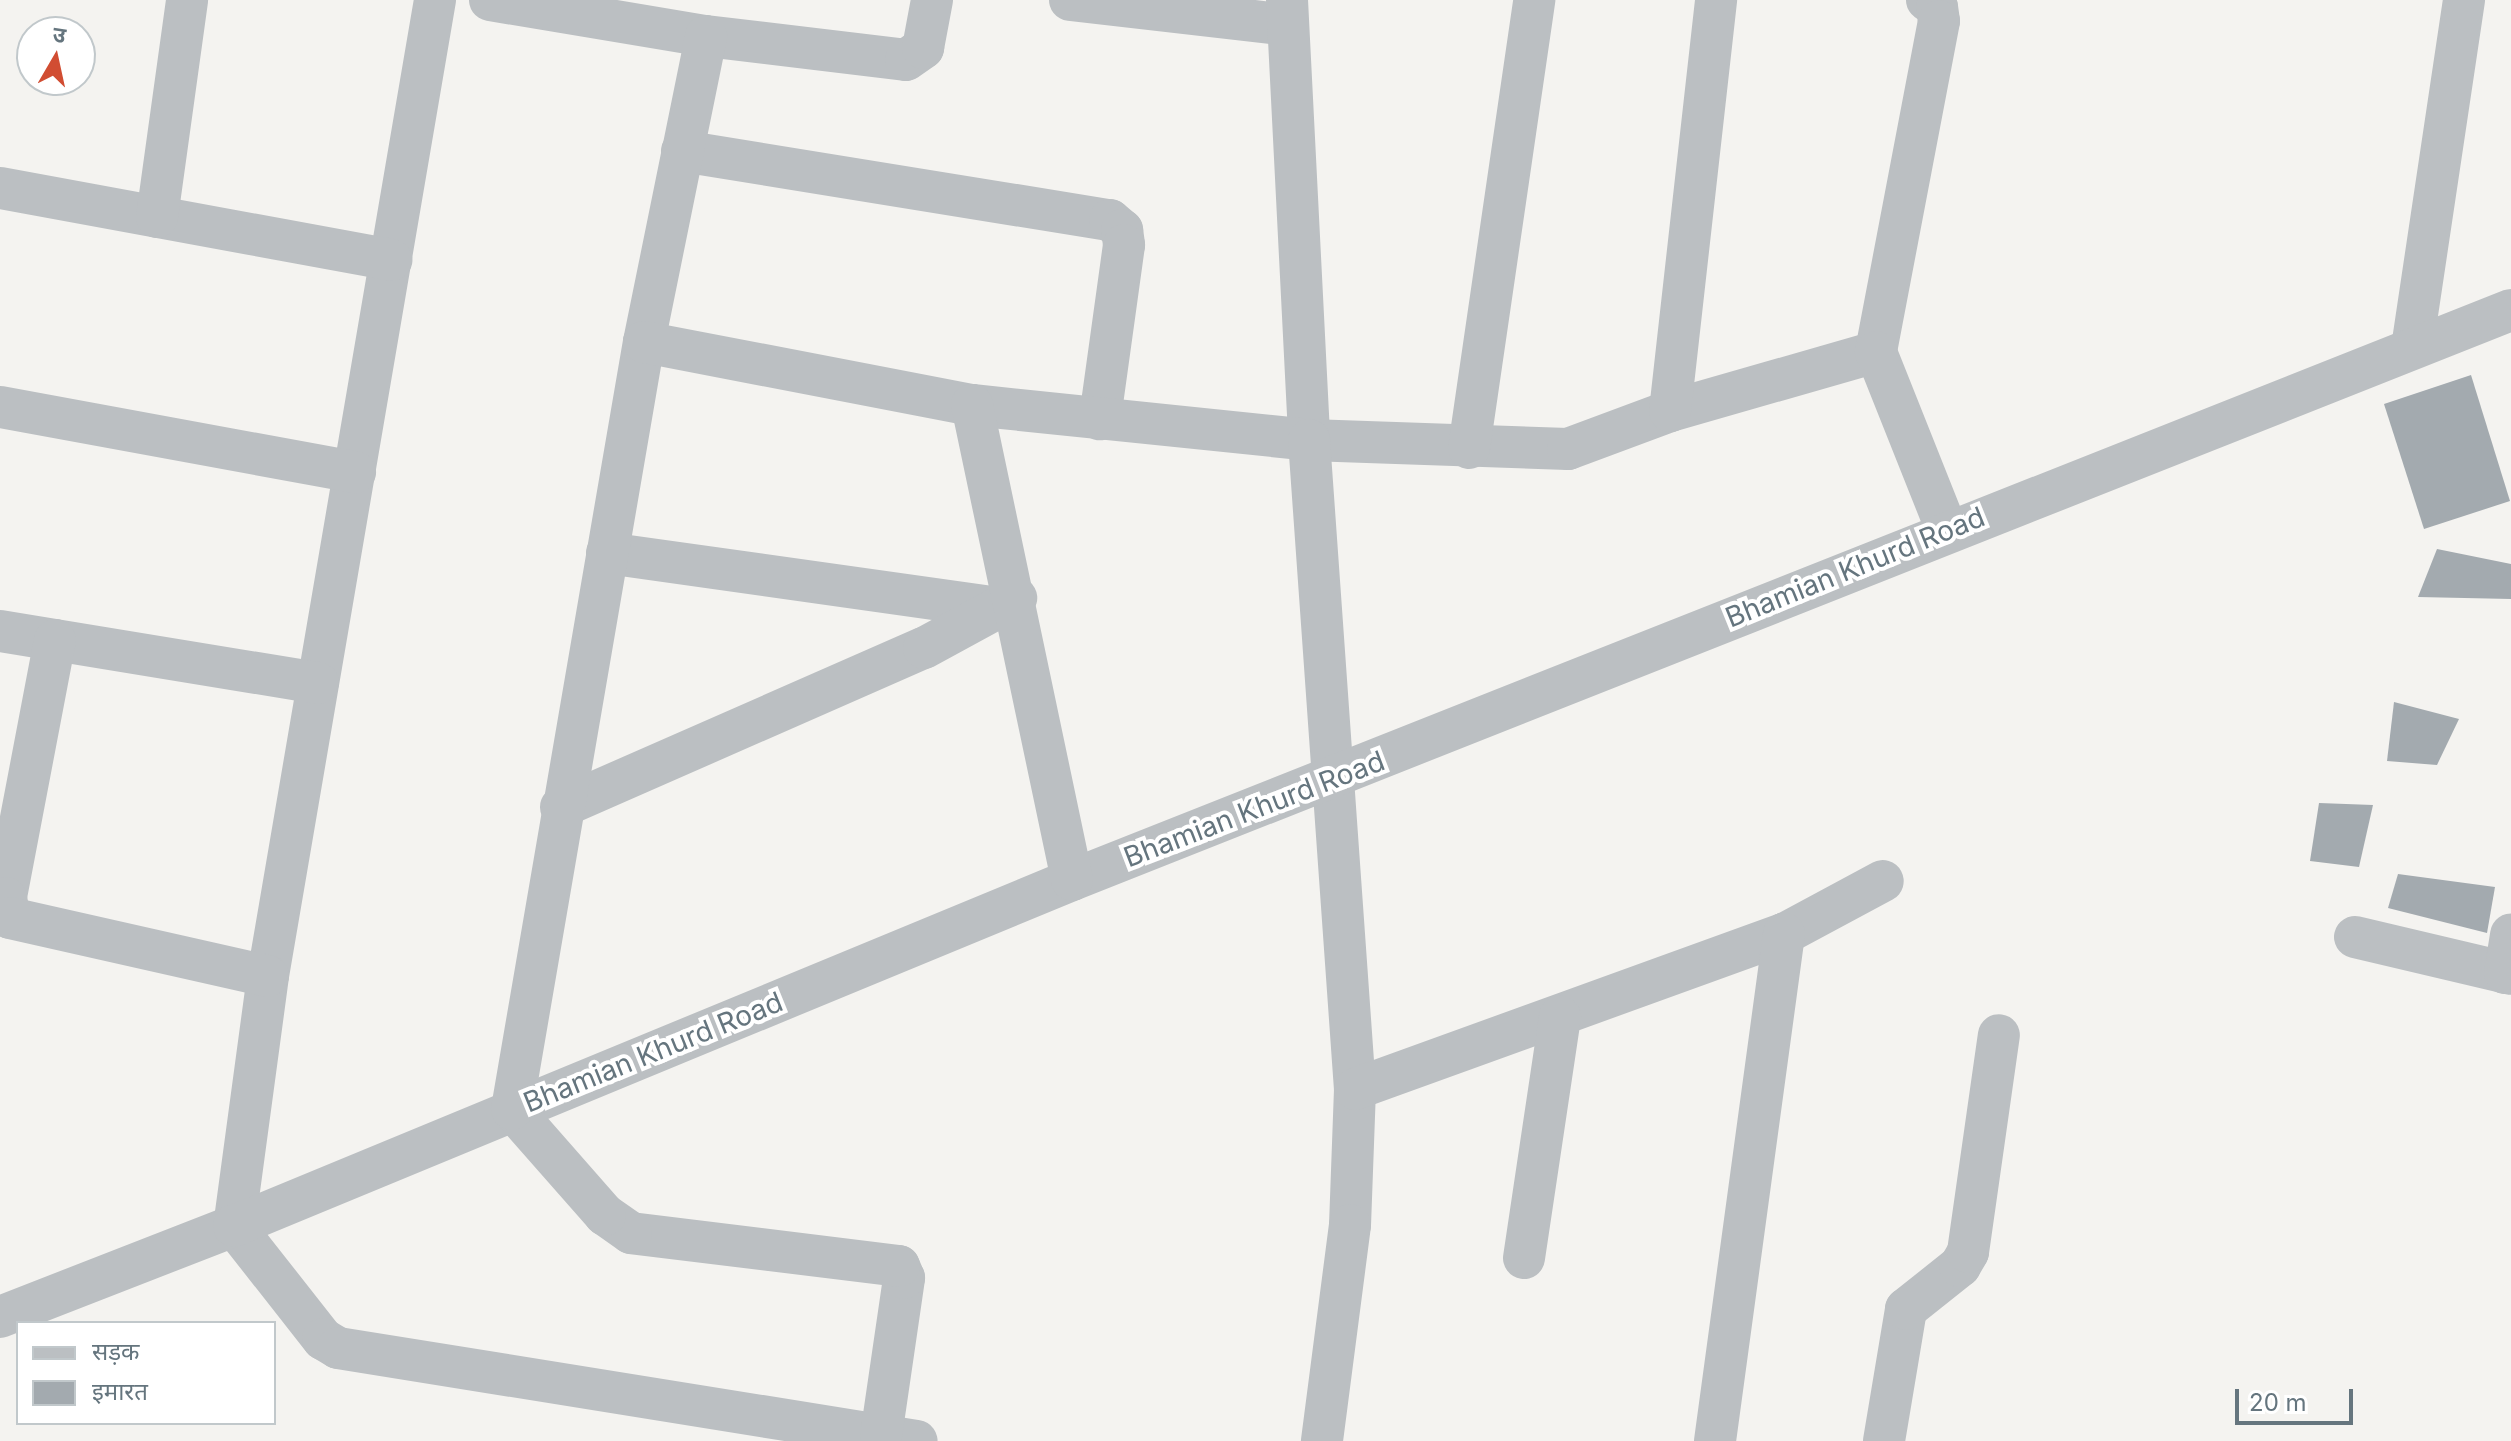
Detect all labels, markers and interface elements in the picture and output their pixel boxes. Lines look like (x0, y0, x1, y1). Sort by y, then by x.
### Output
north arrow (16, 16, 96, 96)
text: उ (51, 20, 68, 48)
street label: Bhamian Khurd Road (1720, 500, 1990, 634)
street label: Bhamian Khurd Road (1119, 744, 1389, 874)
street label: Bhamian Khurd Road (518, 985, 788, 1119)
legend (16, 1321, 276, 1425)
text: सड़क (92, 1337, 140, 1366)
scale bar (2239, 1373, 2357, 1423)
text: इमारत (92, 1377, 148, 1406)
text: 20 m (2249, 1388, 2307, 1417)

